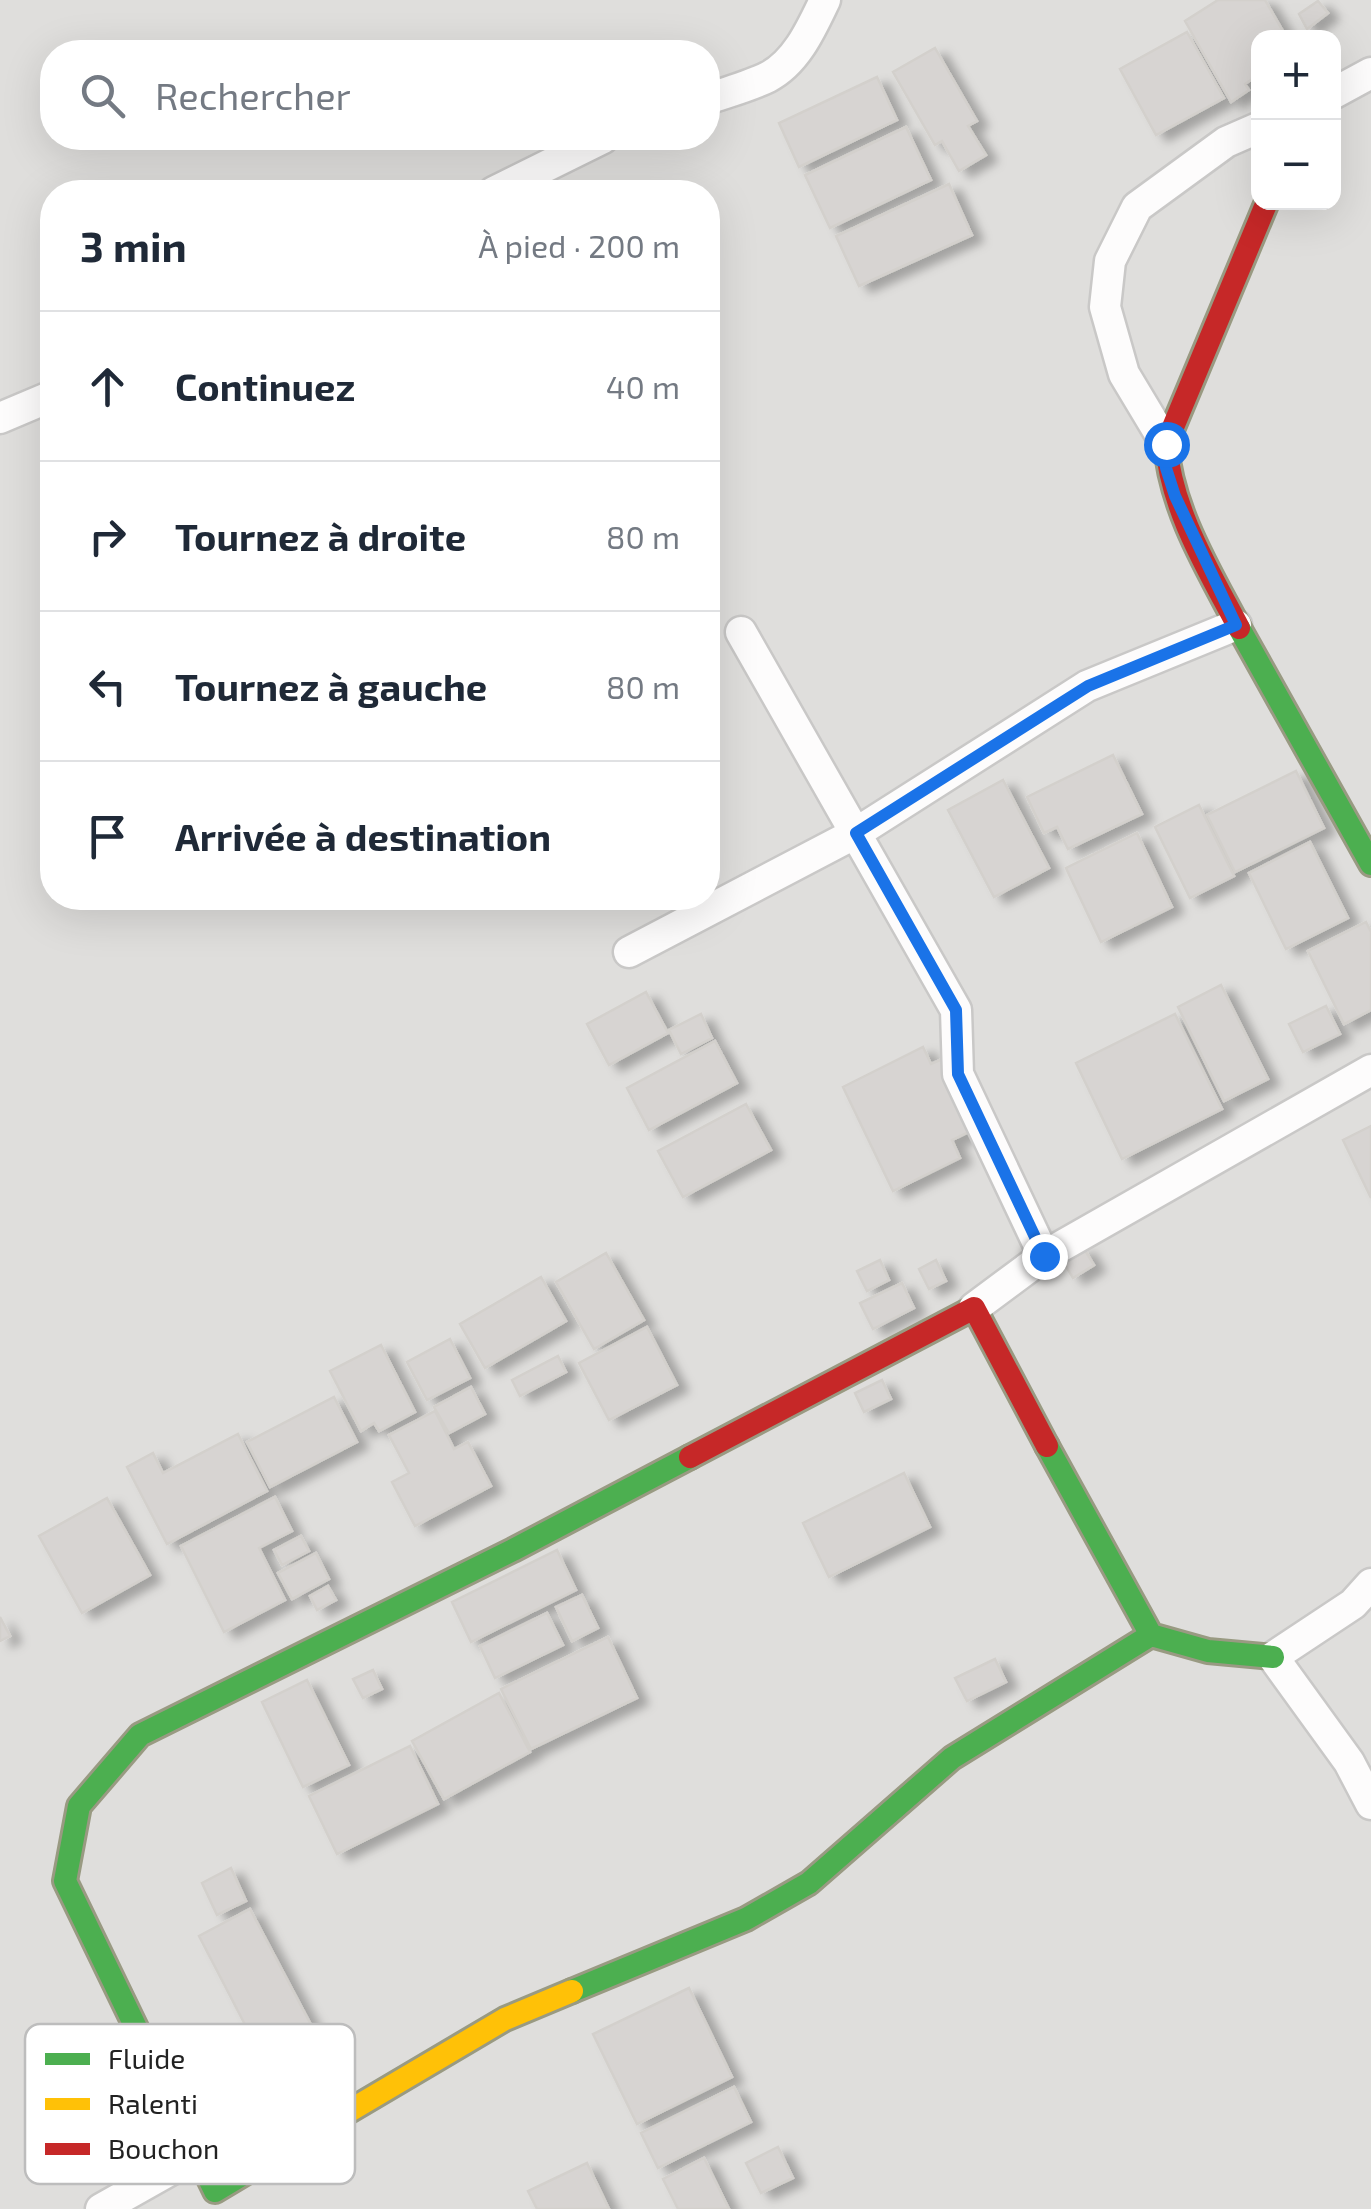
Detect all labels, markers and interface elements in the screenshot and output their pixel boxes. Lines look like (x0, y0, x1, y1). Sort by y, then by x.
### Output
map controls (1251, 30, 1341, 210)
button: + (1251, 30, 1341, 120)
search box (40, 40, 720, 150)
icon: search (75, 68, 130, 123)
text: Rechercher (155, 72, 351, 118)
button: − (1251, 120, 1341, 210)
text: 3 min (80, 220, 187, 270)
text: À pied · 200 m (478, 226, 680, 264)
icon: ahead (80, 359, 135, 414)
text: Continuez (175, 363, 355, 409)
text: 40 m (606, 367, 680, 405)
route start (1144, 422, 1190, 468)
icon: right (80, 509, 135, 564)
text: Tournez à droite (175, 513, 466, 559)
text: 80 m (606, 517, 680, 555)
icon: left (80, 659, 135, 714)
text: Tournez à gauche (175, 663, 487, 709)
text: 80 m (606, 667, 680, 705)
icon: arrive (80, 809, 135, 864)
text: Arrivée à destination (175, 813, 551, 859)
route end (1022, 1234, 1068, 1280)
legend (25, 2024, 355, 2184)
text: Fluide (108, 2041, 185, 2075)
text: Ralenti (108, 2086, 198, 2120)
text: Bouchon (108, 2131, 219, 2165)

